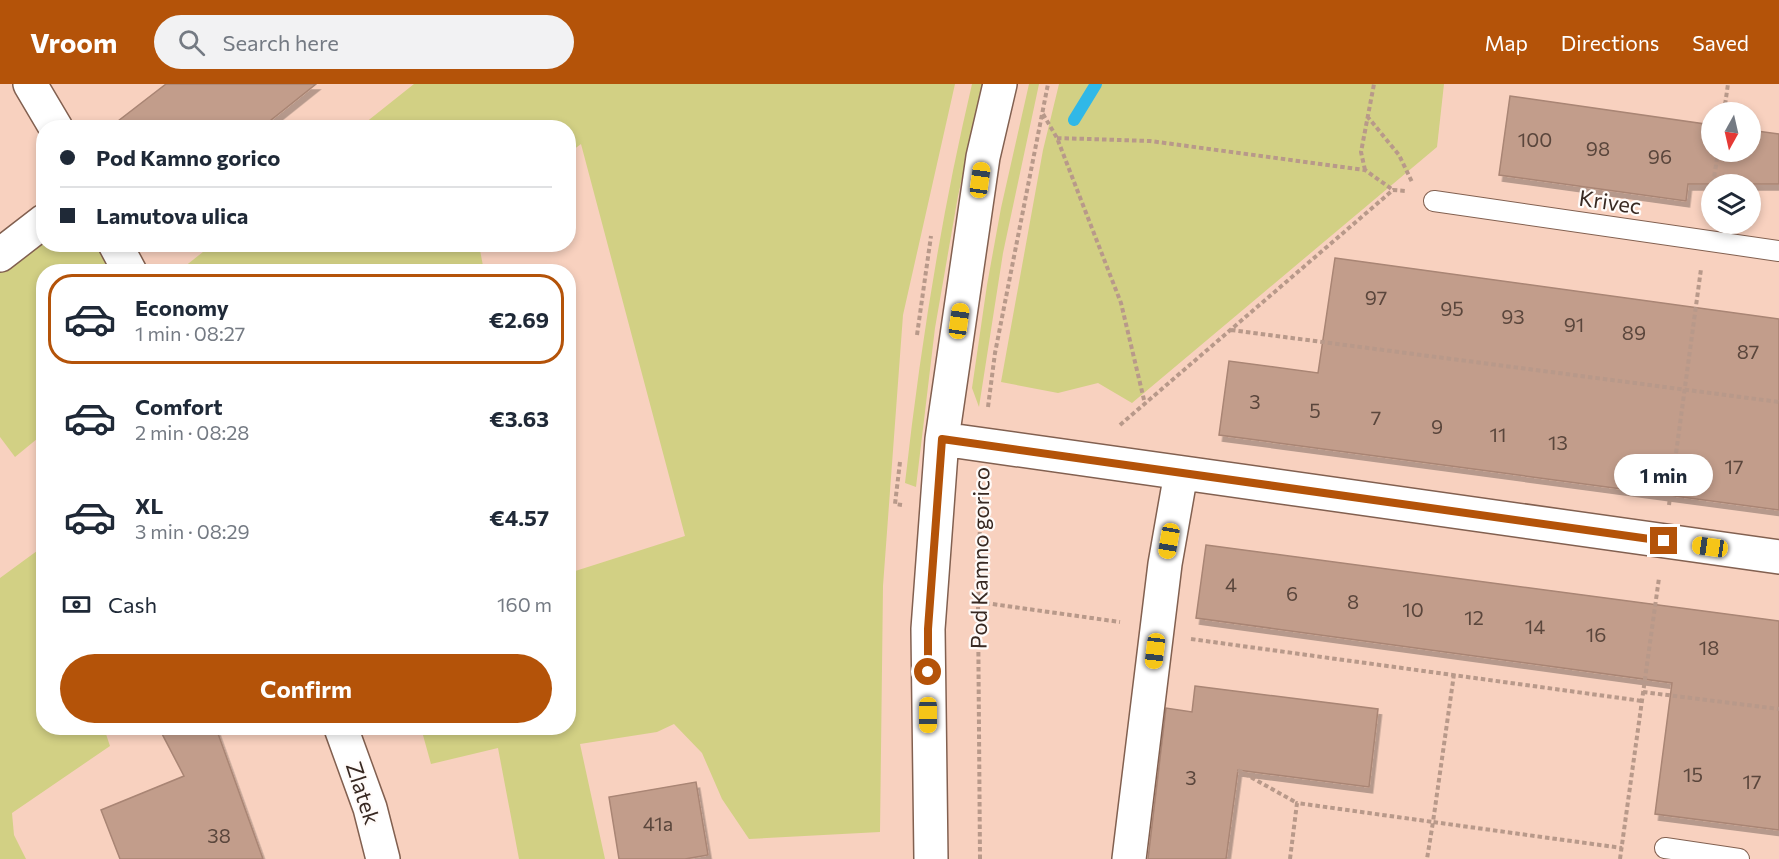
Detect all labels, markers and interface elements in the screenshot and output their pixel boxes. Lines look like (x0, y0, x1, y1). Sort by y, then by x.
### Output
search box (154, 15, 574, 69)
text: Vroom (30, 25, 118, 59)
icon: search (175, 26, 208, 59)
text: Search here (223, 29, 339, 56)
text: Map (1485, 30, 1528, 55)
text: Directions (1561, 30, 1659, 55)
text: Saved (1692, 30, 1749, 55)
north arrow (1701, 102, 1761, 162)
map controls (1701, 102, 1761, 234)
house number: 100 (1518, 127, 1552, 151)
house number: 98 (1586, 136, 1610, 160)
text: Pod Kamno gorico (96, 144, 280, 171)
house number: 96 (1648, 144, 1672, 168)
car (969, 161, 991, 199)
button: layers (1701, 174, 1761, 234)
street label: Krivec (1577, 184, 1643, 219)
text: Lamutova ulica (96, 202, 248, 229)
house number: 97 (1365, 285, 1387, 309)
icon: car (63, 292, 117, 346)
text: Economy (135, 294, 229, 321)
house number: 95 (1440, 296, 1464, 320)
car (948, 302, 970, 340)
house number: 93 (1501, 304, 1525, 328)
text: €2.69 (489, 306, 549, 333)
house number: 91 (1564, 312, 1584, 336)
house number: 89 (1622, 320, 1646, 344)
text: 1 min · 08:27 (135, 321, 245, 345)
house number: 87 (1737, 339, 1759, 363)
house number: 3 (1249, 389, 1261, 413)
icon: car (63, 391, 117, 445)
text: Comfort (135, 393, 223, 420)
house number: 5 (1309, 398, 1321, 422)
text: €3.63 (489, 405, 549, 432)
house number: 7 (1371, 405, 1381, 429)
house number: 9 (1431, 414, 1443, 438)
text: 2 min · 08:28 (135, 420, 249, 444)
house number: 11 (1489, 422, 1507, 446)
house number: 13 (1548, 430, 1568, 454)
callout: 1 min (1614, 454, 1714, 496)
house number: 17 (1724, 454, 1744, 478)
text: 1 min (1640, 463, 1687, 487)
street label: Pod Kamno gorico (964, 467, 995, 649)
icon: car (63, 490, 117, 544)
text: XL (135, 492, 163, 519)
text: €4.57 (489, 504, 549, 531)
text: 3 min · 08:29 (135, 519, 250, 543)
car (1157, 522, 1181, 560)
route end (1650, 527, 1677, 554)
car (1691, 536, 1729, 558)
house number: 4 (1225, 572, 1237, 596)
house number: 6 (1286, 581, 1298, 605)
icon: cash (60, 588, 93, 621)
house number: 8 (1347, 589, 1359, 613)
text: Cash (108, 591, 157, 618)
text: 160 m (497, 592, 552, 616)
house number: 10 (1402, 597, 1424, 621)
house number: 12 (1464, 605, 1484, 629)
house number: 14 (1525, 614, 1545, 638)
house number: 16 (1586, 622, 1606, 646)
car (1144, 632, 1166, 670)
house number: 18 (1699, 635, 1719, 659)
button: Confirm (60, 654, 552, 723)
route start (914, 658, 941, 685)
car (919, 697, 937, 733)
street label: Zlatek (341, 758, 386, 828)
house number: 15 (1683, 762, 1703, 786)
house number: 3 (1185, 765, 1197, 789)
house number: 17 (1742, 769, 1762, 793)
house number: 41a (643, 811, 673, 835)
house number: 38 (207, 823, 231, 847)

